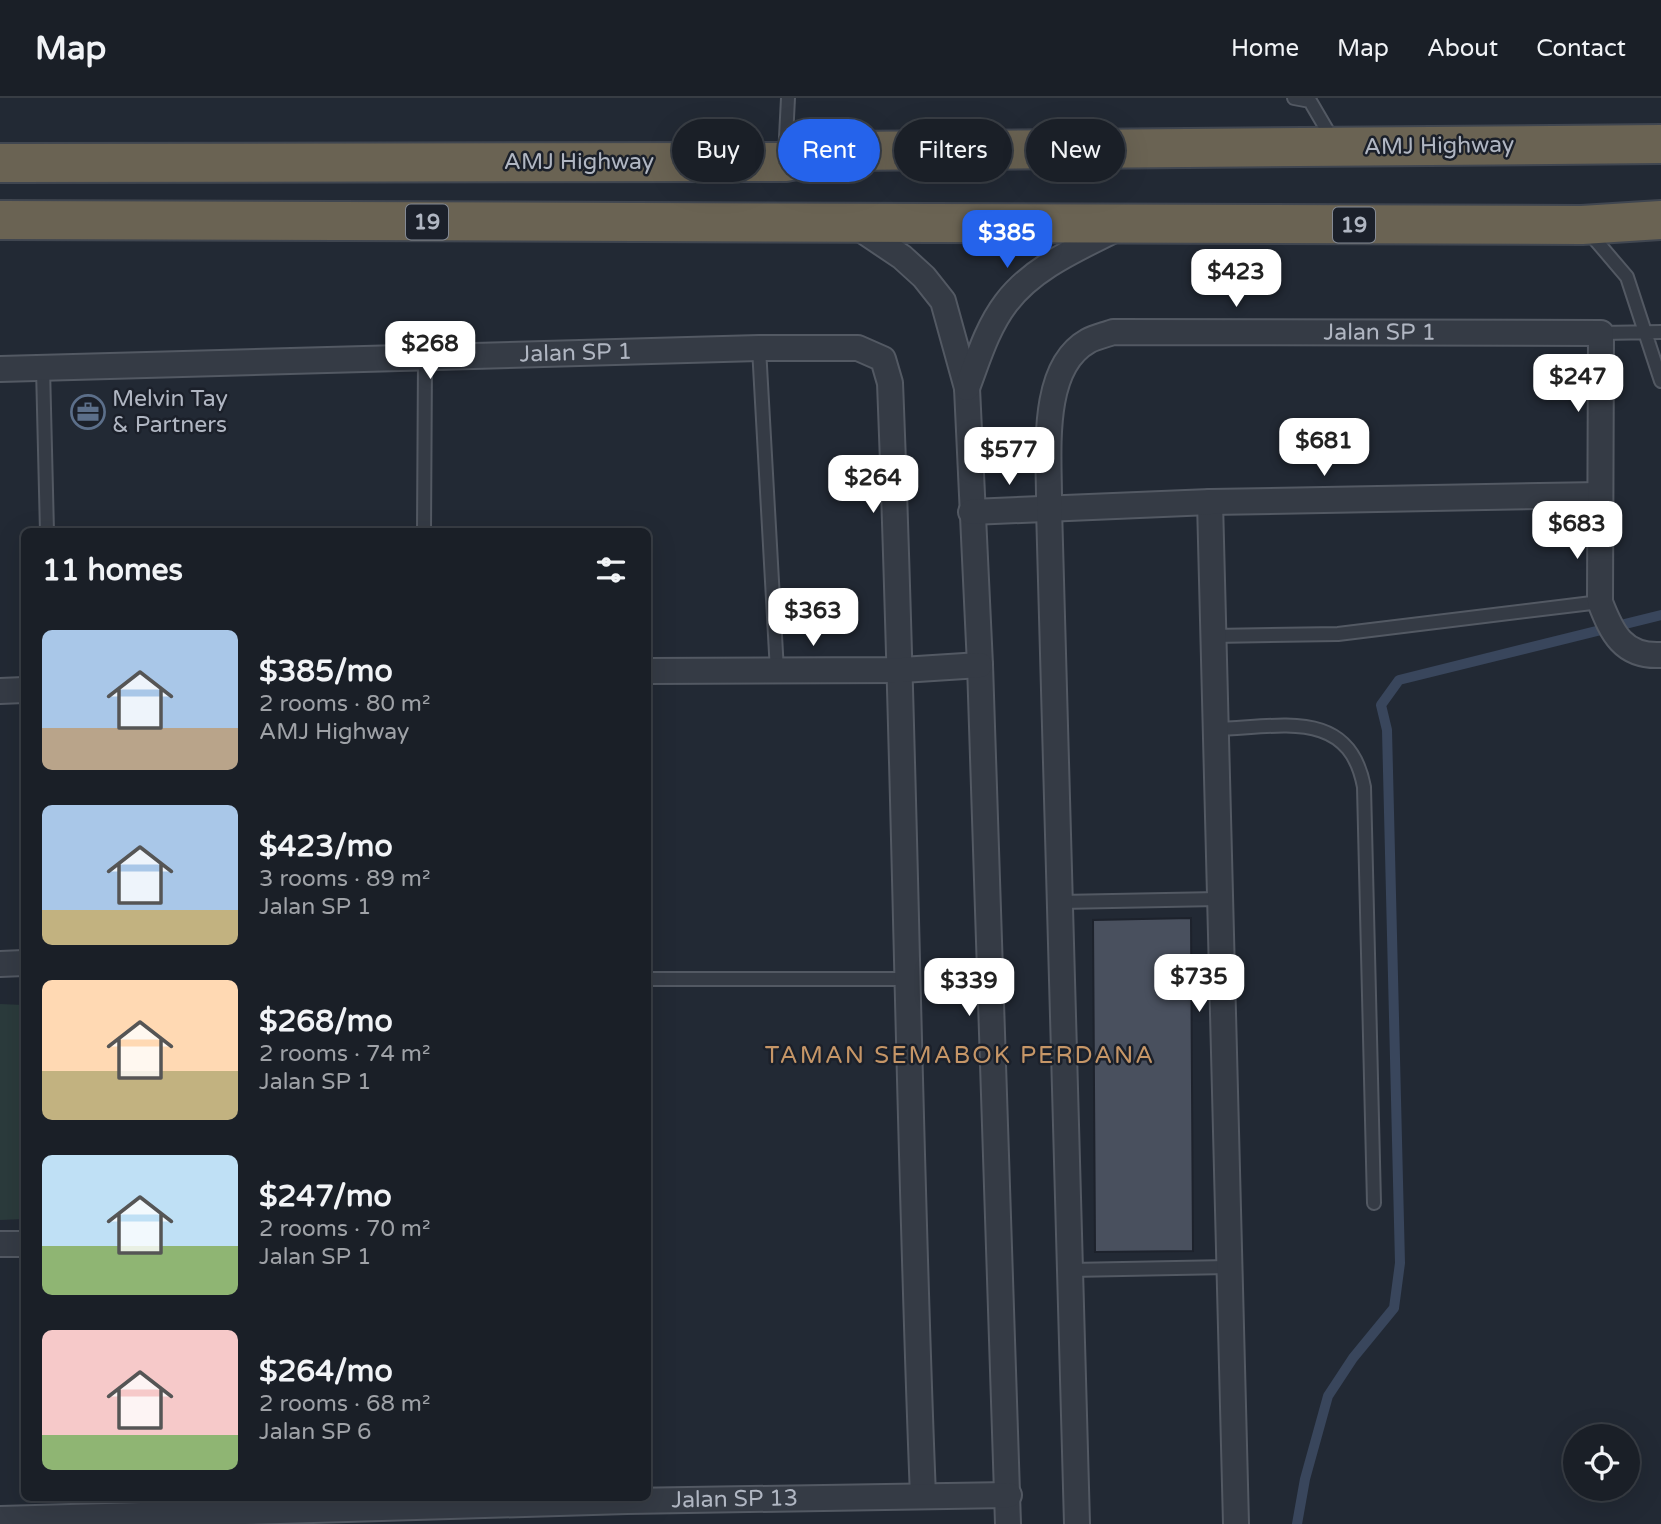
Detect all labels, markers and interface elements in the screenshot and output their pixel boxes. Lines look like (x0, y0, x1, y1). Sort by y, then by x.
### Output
text: Map (35, 29, 106, 68)
text: Home (1231, 34, 1299, 63)
text: Map (1337, 34, 1389, 63)
text: About (1427, 34, 1498, 63)
text: Contact (1536, 34, 1626, 63)
chip: Buy (672, 119, 764, 182)
chip: Rent (778, 119, 880, 182)
chip: Filters (894, 119, 1012, 182)
chip: New (1026, 119, 1125, 182)
street label: AMJ Highway (1364, 131, 1514, 161)
street label: AMJ Highway (504, 148, 654, 176)
road number: 19 (406, 204, 448, 240)
road number: 19 (1333, 208, 1375, 242)
pin: $385 (966, 211, 1048, 270)
text: $385 (978, 219, 1036, 247)
pin: $423 (1195, 250, 1277, 309)
text: $423 (1207, 258, 1265, 286)
street label: Jalan SP 1 (1323, 318, 1436, 347)
pin: $268 (389, 322, 471, 381)
text: $268 (401, 330, 459, 358)
street label: Jalan SP 1 (519, 338, 632, 369)
pin: $247 (1537, 354, 1619, 414)
text: $247 (1549, 363, 1607, 391)
place label: Melvin Tay & Partners (112, 385, 228, 439)
office icon: Melvin Tay & Partners (69, 393, 107, 431)
pin: $681 (1283, 418, 1365, 478)
text: $681 (1295, 427, 1353, 455)
pin: $577 (968, 428, 1050, 487)
text: $577 (980, 436, 1038, 464)
pin: $264 (832, 456, 914, 515)
text: $264 (844, 464, 902, 492)
pin: $683 (1536, 502, 1618, 561)
text: $683 (1548, 510, 1606, 538)
icon: filters (592, 551, 630, 589)
text: 11 homes (42, 552, 183, 589)
pin: $363 (772, 588, 854, 648)
text: $363 (784, 597, 842, 625)
text: $385/mo (259, 653, 393, 690)
icon: home (98, 658, 182, 742)
text: 2 rooms · 80 m² (259, 690, 430, 718)
text: AMJ Highway (259, 718, 409, 746)
text: $423/mo (259, 828, 393, 865)
icon: home (98, 833, 182, 917)
text: 3 rooms · 89 m² (259, 865, 430, 893)
text: Jalan SP 1 (259, 893, 371, 921)
pin: $735 (1158, 954, 1240, 1014)
pin: $339 (928, 958, 1010, 1018)
text: $735 (1170, 963, 1228, 991)
text: $339 (940, 967, 998, 995)
text: $268/mo (259, 1003, 393, 1040)
icon: home (98, 1008, 182, 1092)
text: 2 rooms · 74 m² (259, 1040, 430, 1068)
district label: TAMAN SEMABOK PERDANA (765, 1041, 1155, 1070)
text: Jalan SP 1 (259, 1068, 371, 1096)
text: $247/mo (259, 1178, 392, 1215)
icon: home (98, 1183, 182, 1267)
text: 2 rooms · 70 m² (259, 1215, 430, 1243)
text: Jalan SP 1 (259, 1243, 371, 1271)
text: $264/mo (259, 1353, 393, 1390)
icon: home (98, 1358, 182, 1442)
text: 2 rooms · 68 m² (259, 1390, 430, 1418)
text: Jalan SP 6 (259, 1418, 371, 1446)
map controls (1563, 1424, 1640, 1501)
button: locate (1563, 1424, 1640, 1501)
street label: Jalan SP 13 (671, 1484, 798, 1514)

